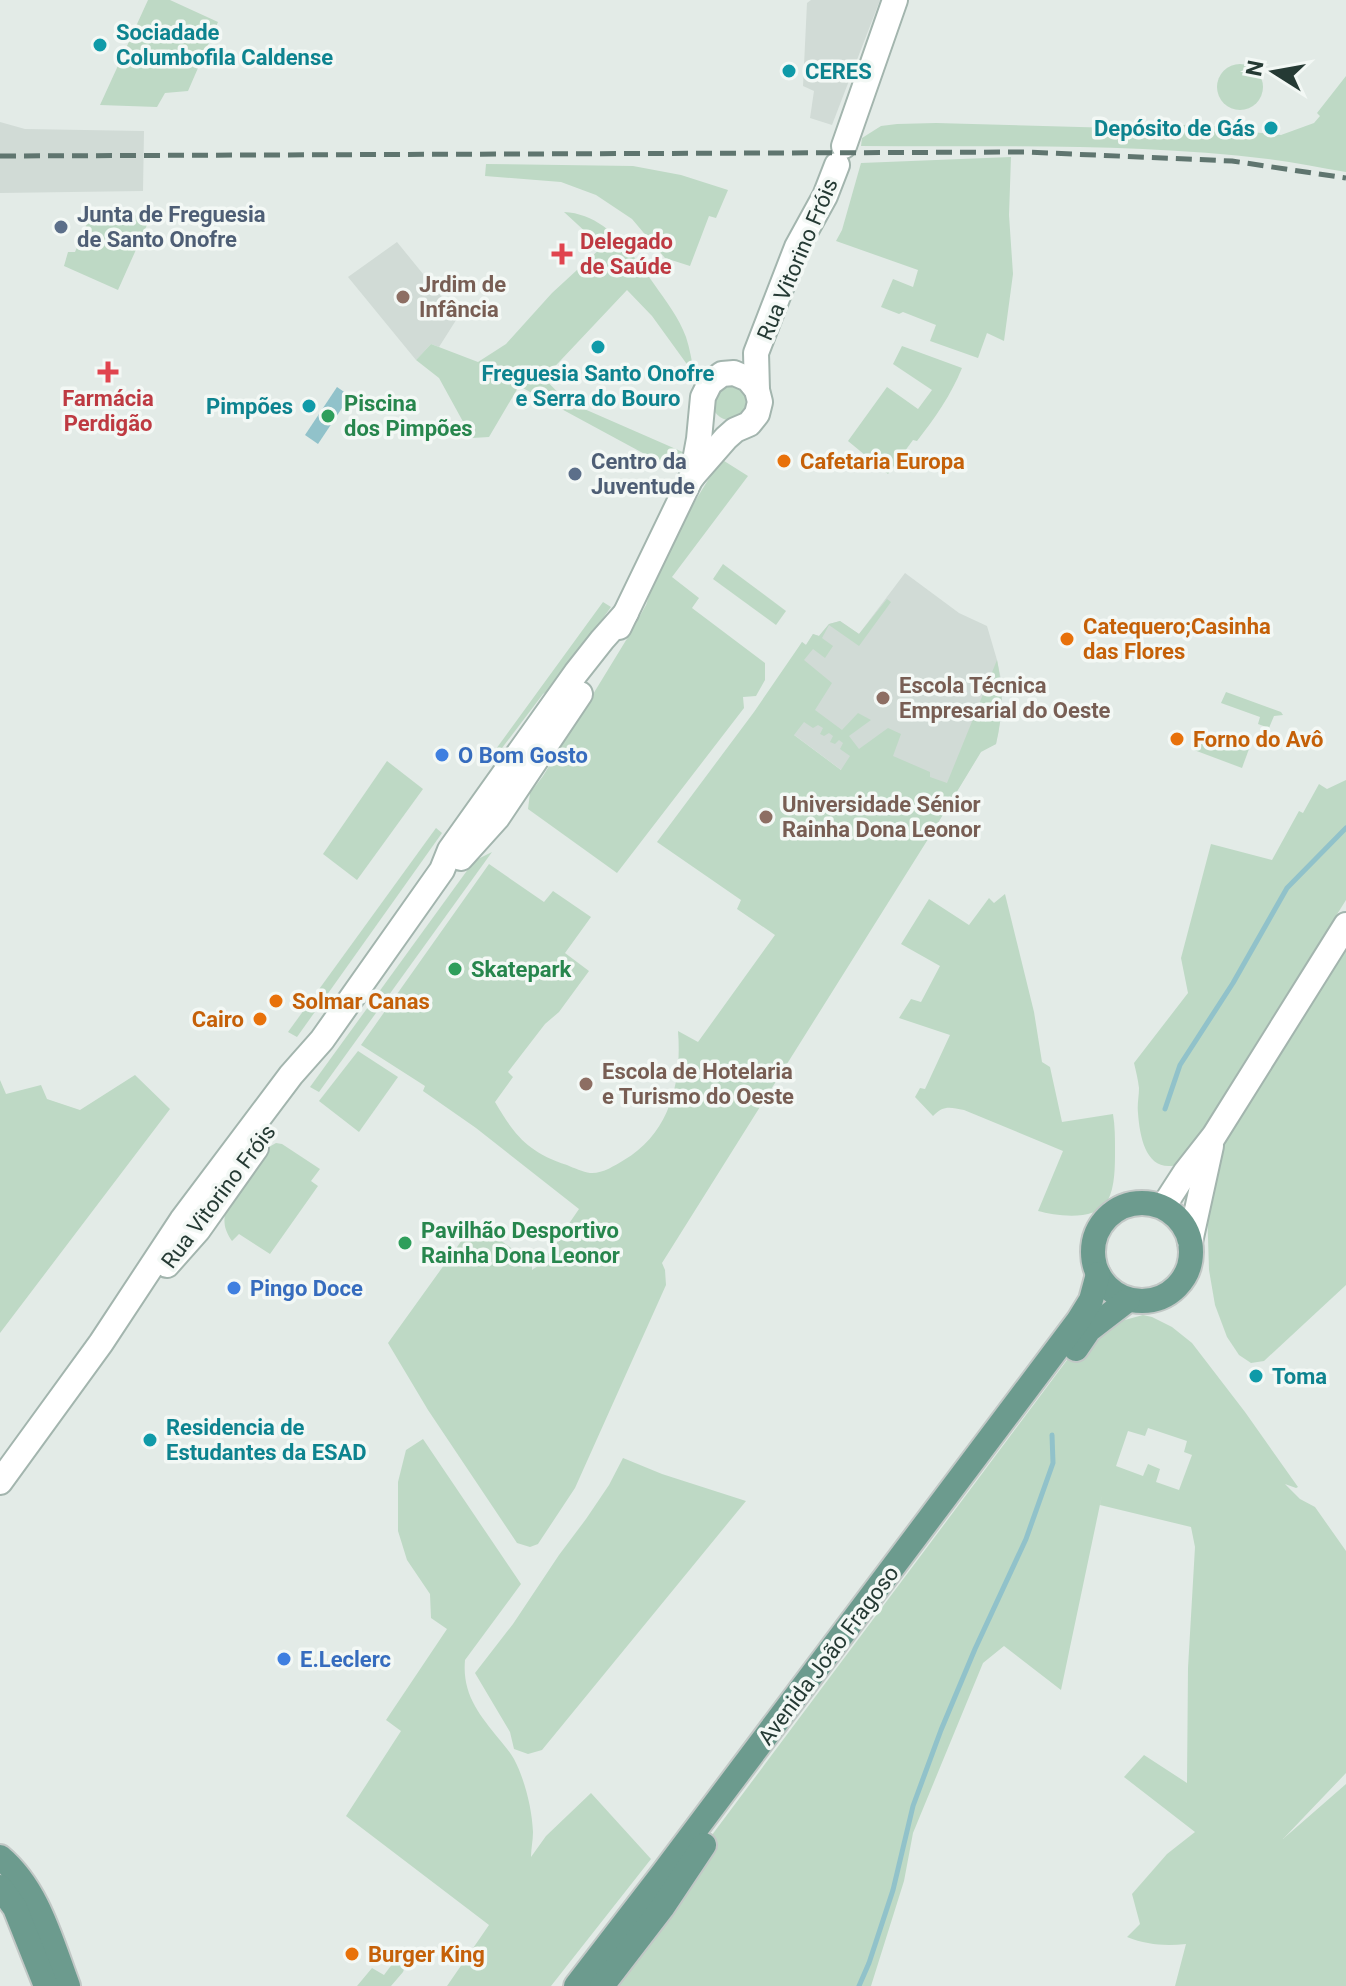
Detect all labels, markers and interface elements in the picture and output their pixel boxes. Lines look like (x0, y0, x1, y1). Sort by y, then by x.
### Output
place label: Sociadade Columbofila Caldense (116, 20, 333, 70)
north arrow (1234, 32, 1314, 112)
marker: Sociadade Columbofila Caldense (91, 36, 109, 54)
text: N (1241, 58, 1269, 78)
place label: CERES (805, 59, 872, 84)
marker: CERES (780, 62, 798, 80)
place label: Depósito de Gás (1094, 116, 1255, 141)
marker: Depósito de Gás (1262, 119, 1280, 137)
street label: Rua Vitorino Fróis (752, 175, 843, 344)
place label: Junta de Freguesia de Santo Onofre (77, 202, 266, 252)
marker: Junta de Freguesia de Santo Onofre (52, 218, 70, 236)
place label: Delegado de Saúde (580, 229, 673, 279)
marker: Delegado de Saúde (551, 243, 573, 265)
place label: Jrdim de Infância (419, 272, 506, 322)
marker: Jrdim de Infância (394, 288, 412, 306)
marker: Freguesia Santo Onofre e Serra do Bouro (589, 338, 607, 356)
place label: Freguesia Santo Onofre e Serra do Bouro (482, 361, 715, 411)
marker: Farmácia Perdigão (99, 363, 117, 381)
place label: Farmácia Perdigão (62, 386, 154, 436)
place label: Piscina dos Pimpões (344, 391, 473, 441)
place label: Pimpões (206, 394, 293, 419)
marker: Pimpões (300, 397, 318, 415)
marker: Piscina dos Pimpões (319, 407, 337, 425)
place label: Centro da Juventude (591, 449, 695, 499)
place label: Cafetaria Europa (800, 449, 965, 474)
marker: Cafetaria Europa (775, 452, 793, 470)
marker: Centro da Juventude (566, 465, 584, 483)
place label: Catequero;Casinha das Flores (1083, 614, 1271, 664)
marker: Catequero;Casinha das Flores (1058, 630, 1076, 648)
place label: Escola Técnica Empresarial do Oeste (899, 673, 1111, 723)
marker: Escola Técnica Empresarial do Oeste (874, 689, 892, 707)
place label: Forno do Avô (1193, 727, 1323, 752)
marker: Forno do Avô (1168, 730, 1186, 748)
place label: O Bom Gosto (458, 743, 588, 768)
marker: O Bom Gosto (433, 746, 451, 764)
place label: Universidade Sénior Rainha Dona Leonor (782, 792, 981, 842)
marker: Universidade Sénior Rainha Dona Leonor (757, 808, 775, 826)
place label: Skatepark (471, 957, 572, 982)
marker: Skatepark (446, 960, 464, 978)
place label: Solmar Canas (292, 989, 430, 1014)
marker: Solmar Canas (267, 992, 285, 1010)
place label: Cairo (192, 1007, 244, 1032)
marker: Cairo (251, 1010, 269, 1028)
place label: Escola de Hotelaria e Turismo do Oeste (602, 1059, 794, 1109)
marker: Escola de Hotelaria e Turismo do Oeste (577, 1075, 595, 1093)
street label: Rua Vitorino Fróis (156, 1120, 281, 1273)
place label: Pavilhão Desportivo Rainha Dona Leonor (421, 1218, 620, 1268)
marker: Pavilhão Desportivo Rainha Dona Leonor (396, 1234, 414, 1252)
place label: Pingo Doce (250, 1276, 363, 1301)
marker: Pingo Doce (225, 1279, 243, 1297)
place label: Toma (1272, 1364, 1327, 1389)
marker: Toma (1247, 1367, 1265, 1385)
place label: Residencia de Estudantes da ESAD (166, 1415, 367, 1465)
marker: Residencia de Estudantes da ESAD (141, 1431, 159, 1449)
street label: Avenida João Fragoso (753, 1561, 904, 1750)
place label: E.Leclerc (300, 1647, 391, 1672)
marker: E.Leclerc (275, 1650, 293, 1668)
place label: Burger King (368, 1942, 485, 1967)
marker: Burger King (343, 1945, 361, 1963)

